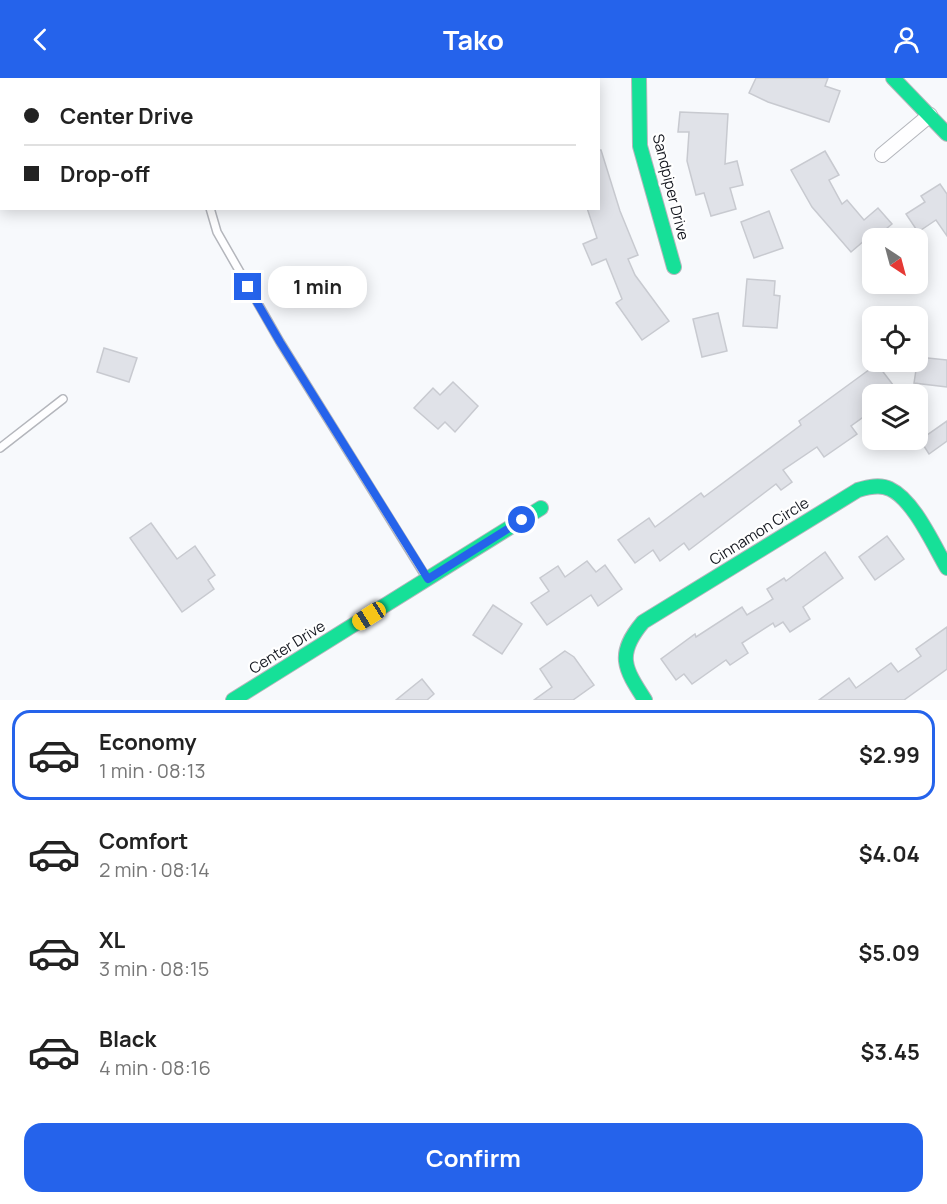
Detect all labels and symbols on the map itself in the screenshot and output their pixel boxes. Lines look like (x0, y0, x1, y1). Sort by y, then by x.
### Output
street label: Sandpiper Drive (648, 132, 694, 243)
north arrow (862, 228, 928, 294)
callout: 1 min (269, 266, 368, 308)
route end (234, 273, 261, 300)
street label: Cinnamon Circle (705, 492, 813, 570)
route start (508, 506, 535, 533)
car (349, 599, 389, 633)
street label: Center Drive (245, 615, 329, 679)

